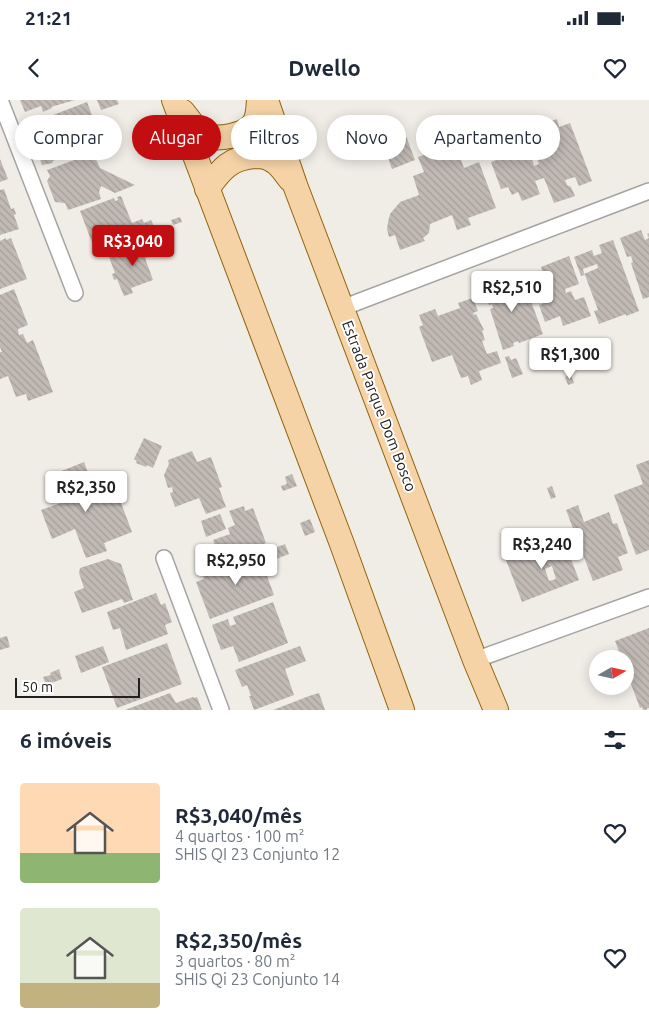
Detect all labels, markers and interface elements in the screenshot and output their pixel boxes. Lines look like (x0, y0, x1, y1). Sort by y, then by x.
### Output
text: 21:21 (25, 7, 73, 29)
icon: back (20, 54, 48, 82)
icon: heart (601, 54, 629, 82)
text: Dwello (288, 55, 361, 80)
chip: Comprar (15, 115, 122, 160)
chip: Alugar (132, 115, 221, 160)
chip: Filtros (231, 115, 317, 160)
chip: Novo (327, 115, 406, 160)
chip: Apartamento (416, 115, 560, 160)
pin: R$3,040 (87, 224, 179, 267)
text: R$3,040 (103, 232, 163, 250)
pin: R$2,510 (466, 270, 558, 313)
text: R$2,510 (482, 278, 542, 296)
street label: Estrada Parque Dom Bosco (339, 318, 420, 494)
pin: R$1,300 (524, 338, 616, 380)
text: R$1,300 (540, 345, 600, 363)
pin: R$2,350 (40, 470, 132, 513)
text: R$2,350 (56, 478, 116, 496)
pin: R$3,240 (496, 528, 588, 570)
text: R$3,240 (512, 535, 572, 553)
pin: R$2,950 (190, 544, 282, 586)
text: R$2,950 (206, 551, 266, 569)
north arrow (589, 650, 634, 695)
map controls (589, 650, 634, 695)
scale bar (15, 675, 140, 698)
text: 50 m (22, 679, 53, 695)
icon: filters (601, 726, 629, 754)
text: 6 imóveis (20, 728, 112, 752)
icon: home (60, 803, 120, 863)
text: R$3,040/mês (175, 803, 302, 827)
icon: heart (601, 819, 629, 847)
text: 4 quartos · 100 m² (175, 827, 305, 845)
text: SHIS QI 23 Conjunto 12 (175, 845, 340, 863)
icon: home (60, 928, 120, 988)
text: R$2,350/mês (175, 928, 302, 952)
icon: heart (601, 944, 629, 972)
text: 3 quartos · 80 m² (175, 952, 296, 970)
text: SHIS Qi 23 Conjunto 14 (175, 970, 340, 988)

